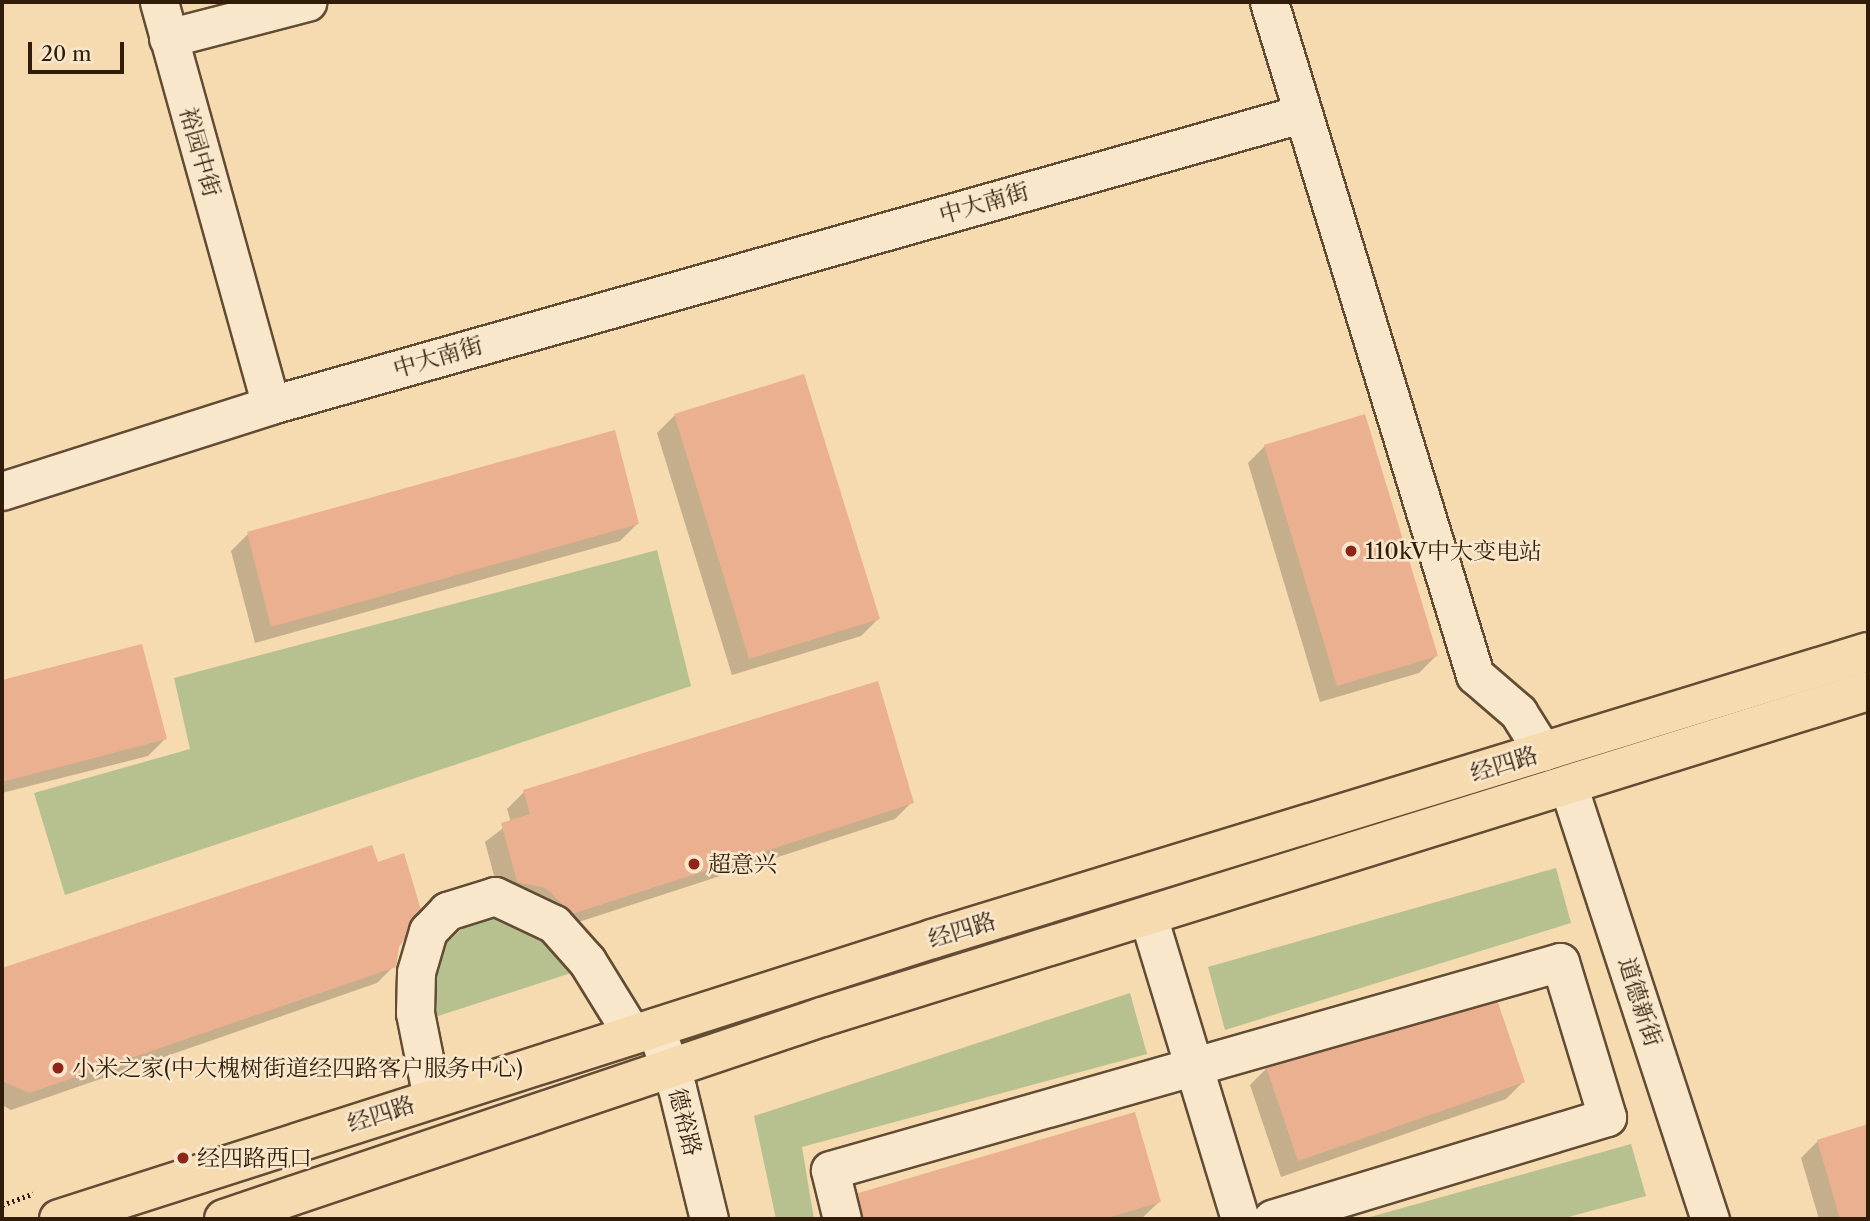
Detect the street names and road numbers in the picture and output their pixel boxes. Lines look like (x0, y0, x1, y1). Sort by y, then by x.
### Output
street label: 裕园中街 (174, 104, 226, 200)
street label: 中大南街 (936, 177, 1032, 229)
street label: 中大南街 (390, 331, 486, 383)
street label: 经四路 (1467, 741, 1541, 787)
street label: 经四路 (925, 907, 999, 953)
street label: 道德新街 (1613, 954, 1667, 1050)
street label: 德裕路 (663, 1085, 707, 1159)
street label: 经四路 (344, 1090, 418, 1138)

